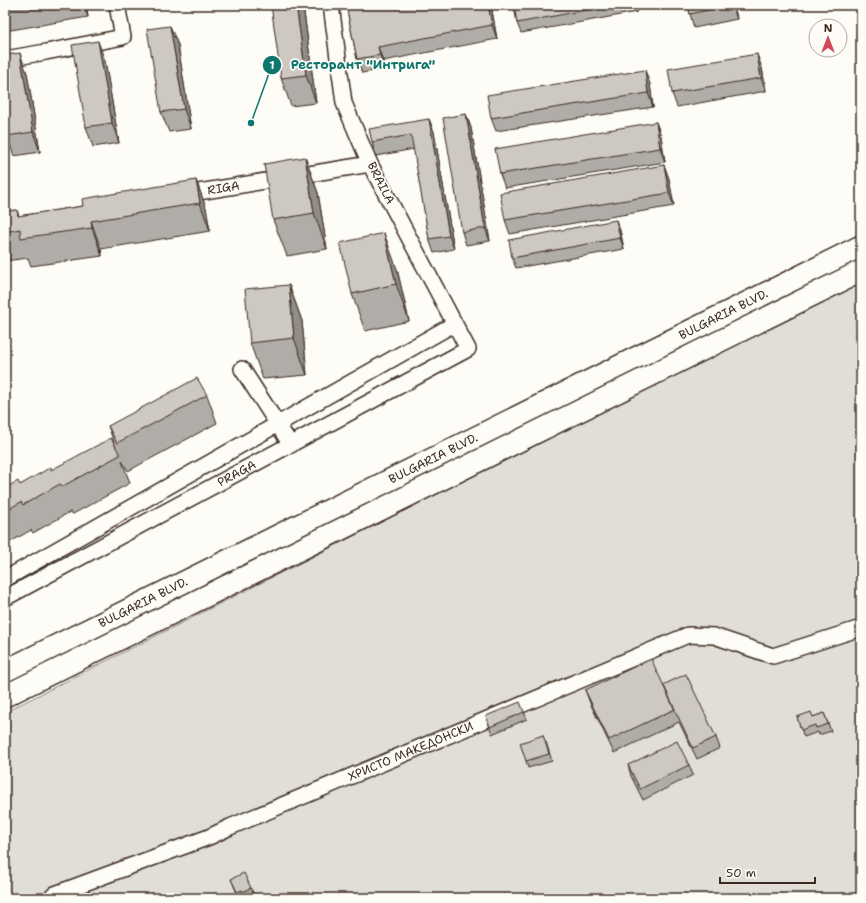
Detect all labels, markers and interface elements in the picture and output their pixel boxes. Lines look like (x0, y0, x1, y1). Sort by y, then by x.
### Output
north arrow (808, 18, 848, 58)
text: N (824, 21, 833, 36)
callout: Ресторант "Интрига" (262, 52, 443, 77)
text: Ресторант "Интрига" (291, 56, 436, 73)
text: 1 (269, 57, 275, 73)
street label: BRAILA (364, 159, 399, 207)
street label: RIGA (206, 177, 241, 198)
street label: BULGARIA BLVD. (676, 285, 771, 343)
street label: BULGARIA BLVD. (386, 430, 480, 487)
street label: PRAGA (215, 456, 259, 490)
street label: BULGARIA BLVD. (96, 574, 190, 631)
street label: ХРИСТО МАКЕДОНСКИ (346, 718, 476, 785)
scale bar (720, 859, 815, 885)
text: 50 m (726, 865, 756, 881)

